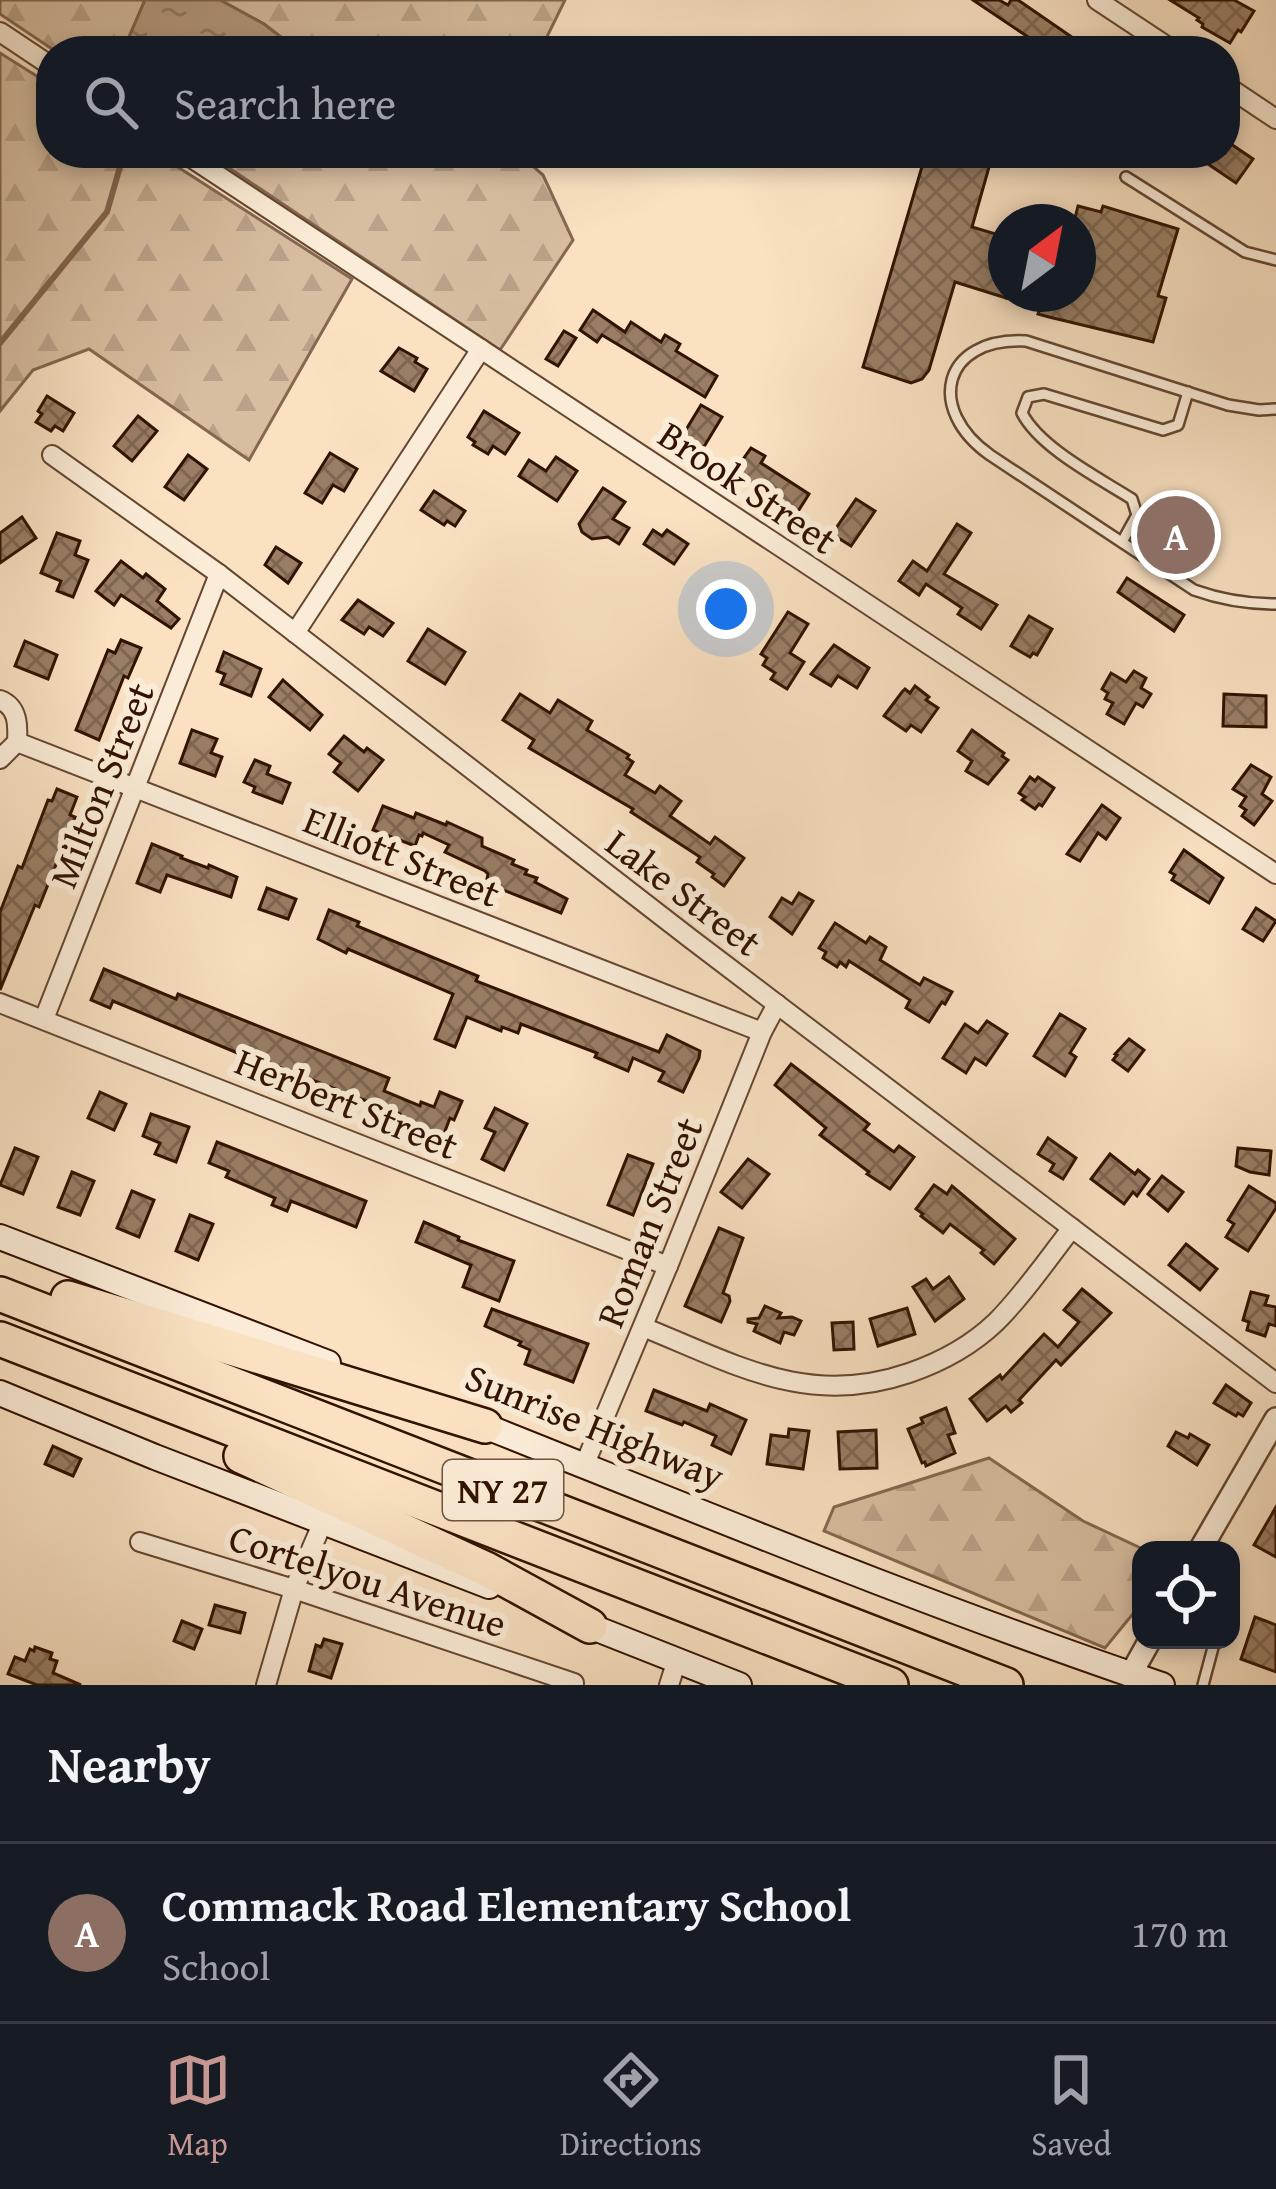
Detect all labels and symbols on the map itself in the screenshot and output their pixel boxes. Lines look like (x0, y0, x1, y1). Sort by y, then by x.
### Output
north arrow (988, 204, 1096, 312)
street label: Brook Street (648, 406, 849, 568)
pin: A (1137, 490, 1215, 580)
your location (696, 579, 756, 639)
street label: Milton Street (34, 673, 168, 896)
street label: Elliott Street (295, 790, 509, 921)
street label: Lake Street (594, 814, 774, 969)
street label: Herbert Street (227, 1032, 467, 1173)
street label: Roman Street (581, 1108, 717, 1335)
street label: Sunrise Highway (457, 1348, 734, 1504)
road number: NY 27 (443, 1460, 563, 1520)
street label: Cortelyou Avenue (222, 1508, 514, 1651)

